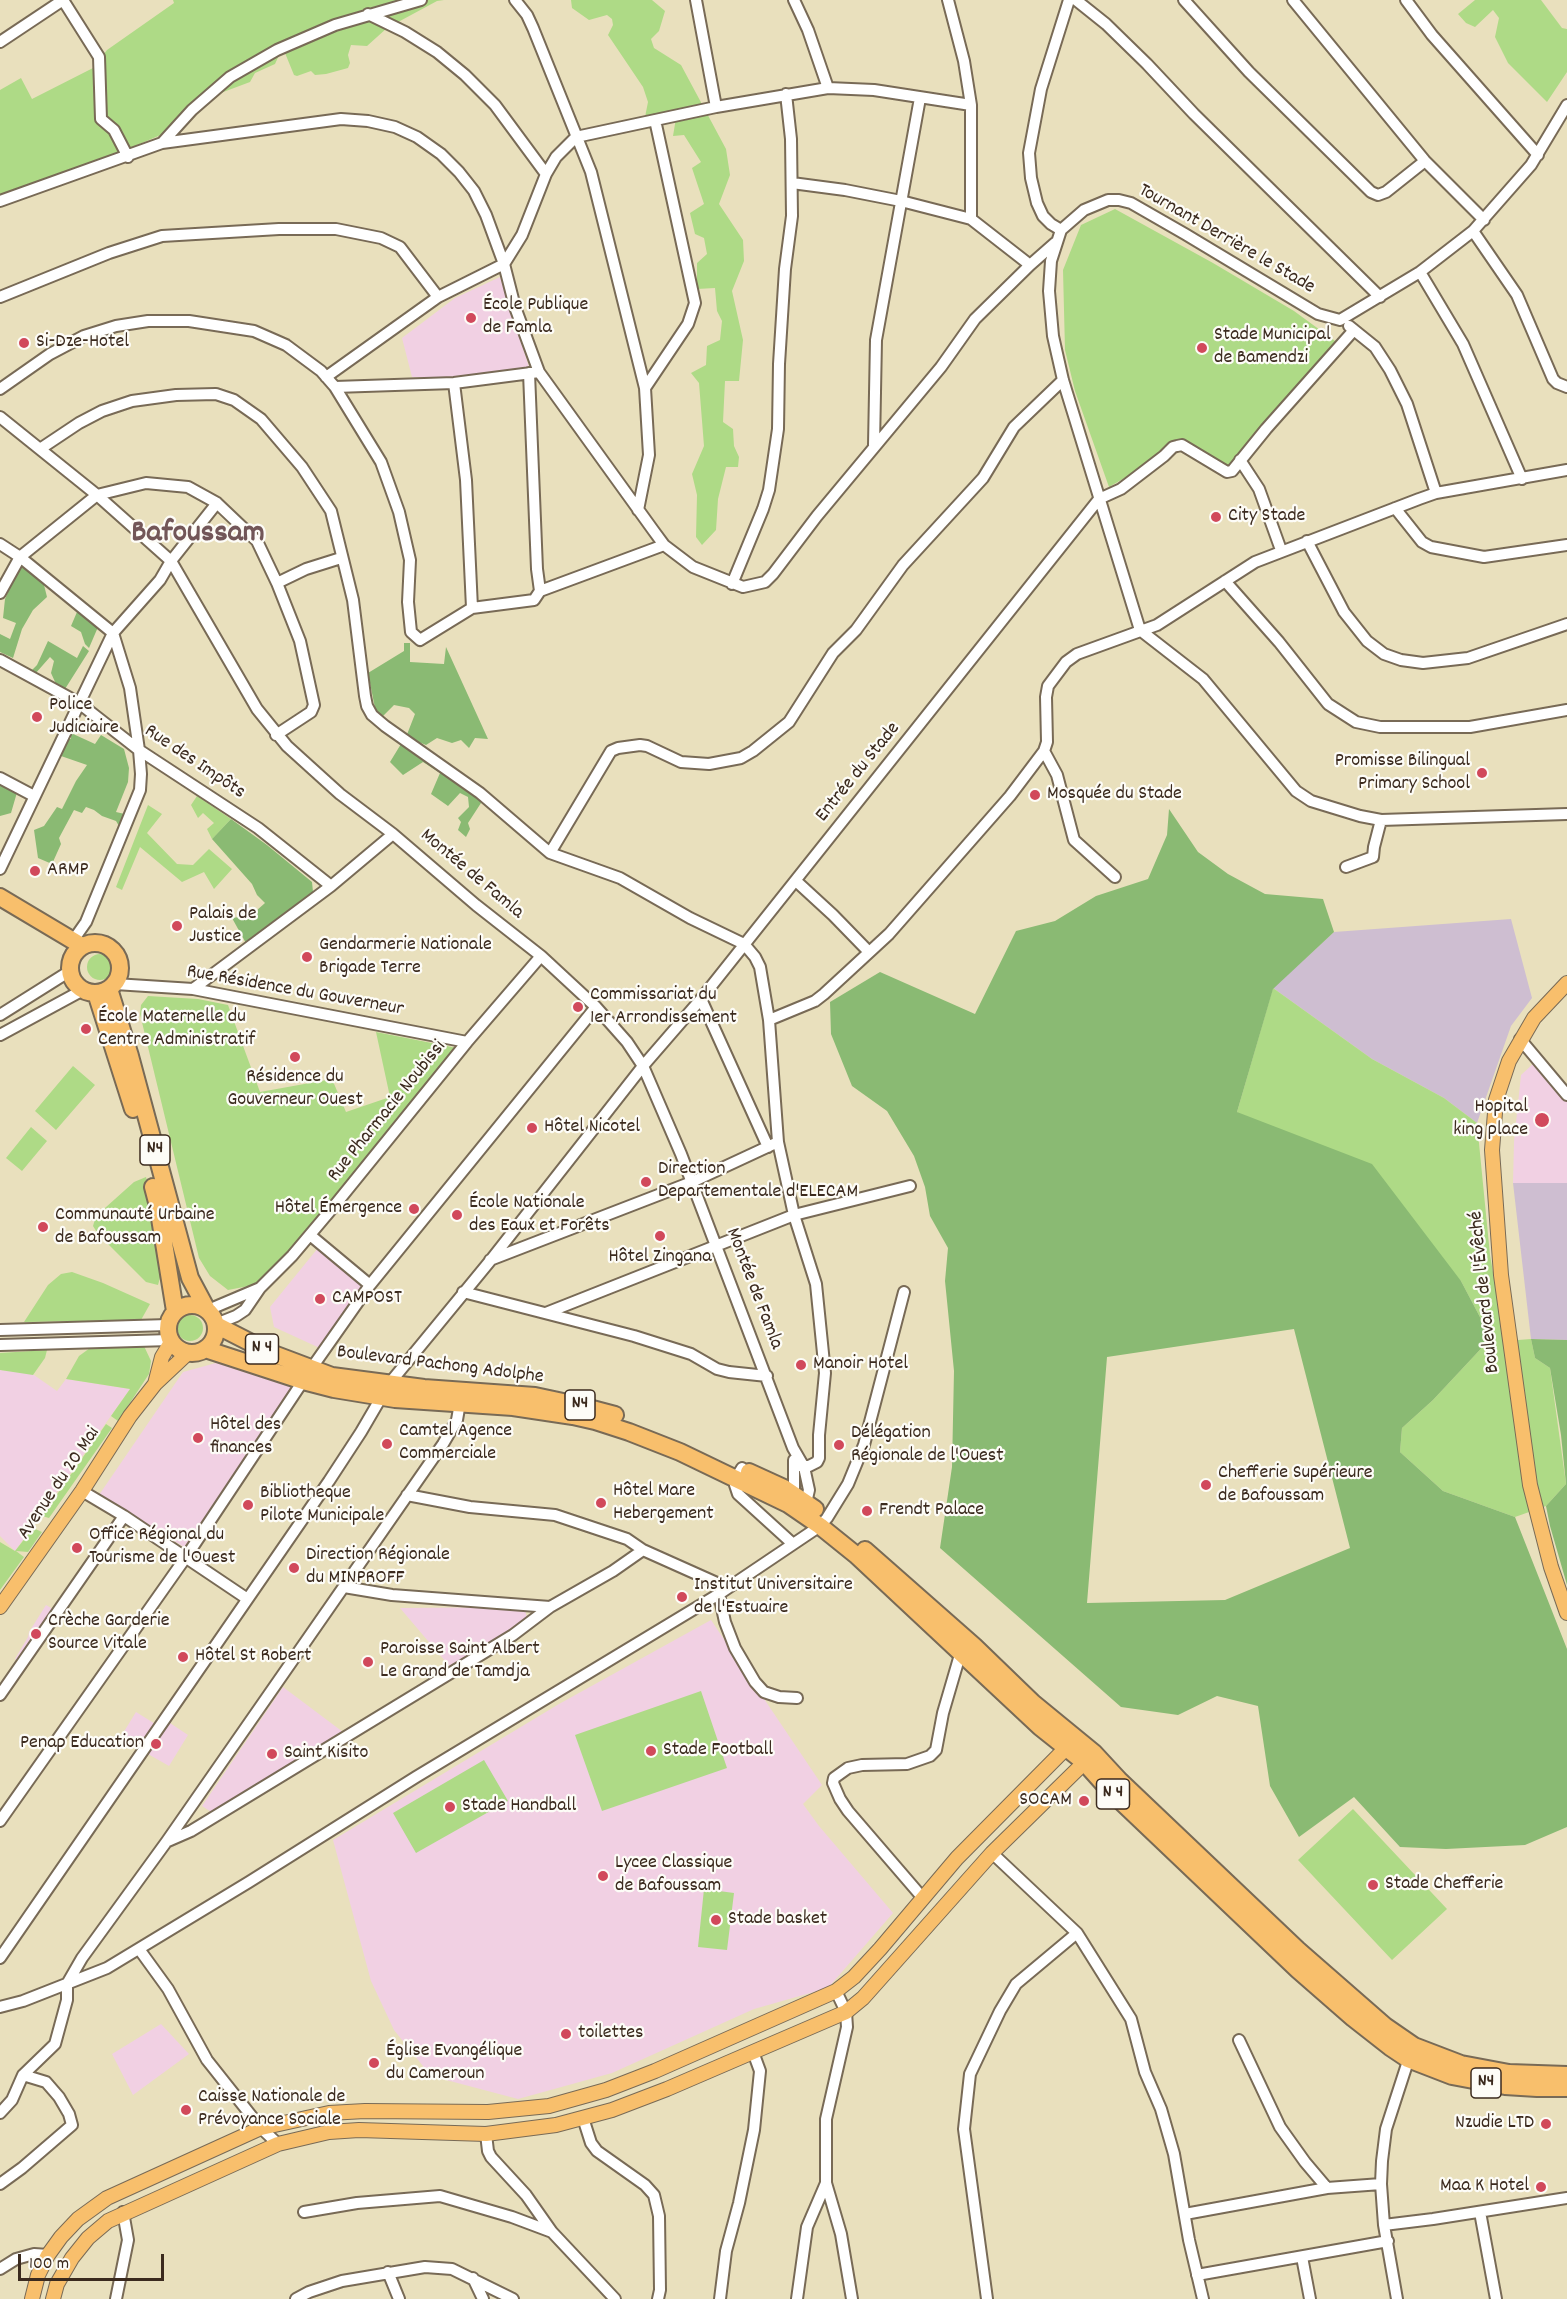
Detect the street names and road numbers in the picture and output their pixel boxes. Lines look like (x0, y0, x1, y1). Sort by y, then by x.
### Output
street label: Tournant Derrière le Stade (1133, 180, 1319, 300)
street label: Entrée du Stade (811, 718, 907, 828)
street label: Rue des Impôts (139, 720, 249, 806)
street label: Montée de Famla (414, 825, 528, 925)
street label: Rue Résidence du Gouverneur (185, 961, 405, 1023)
street label: Rue Pharmacie Noubissi (324, 1036, 452, 1188)
road number: N4 (140, 1135, 170, 1165)
street label: Boulevard de l'Évêché (1466, 1210, 1506, 1374)
street label: Montée de Famla (719, 1225, 787, 1353)
road number: N 4 (246, 1334, 278, 1364)
street label: Boulevard Pachong Adolphe (335, 1341, 545, 1391)
road number: N4 (565, 1390, 595, 1420)
street label: Avenue du 20 Mai (13, 1423, 107, 1545)
road number: N 4 (1096, 1779, 1130, 1809)
road number: N4 (1471, 2068, 1501, 2098)

